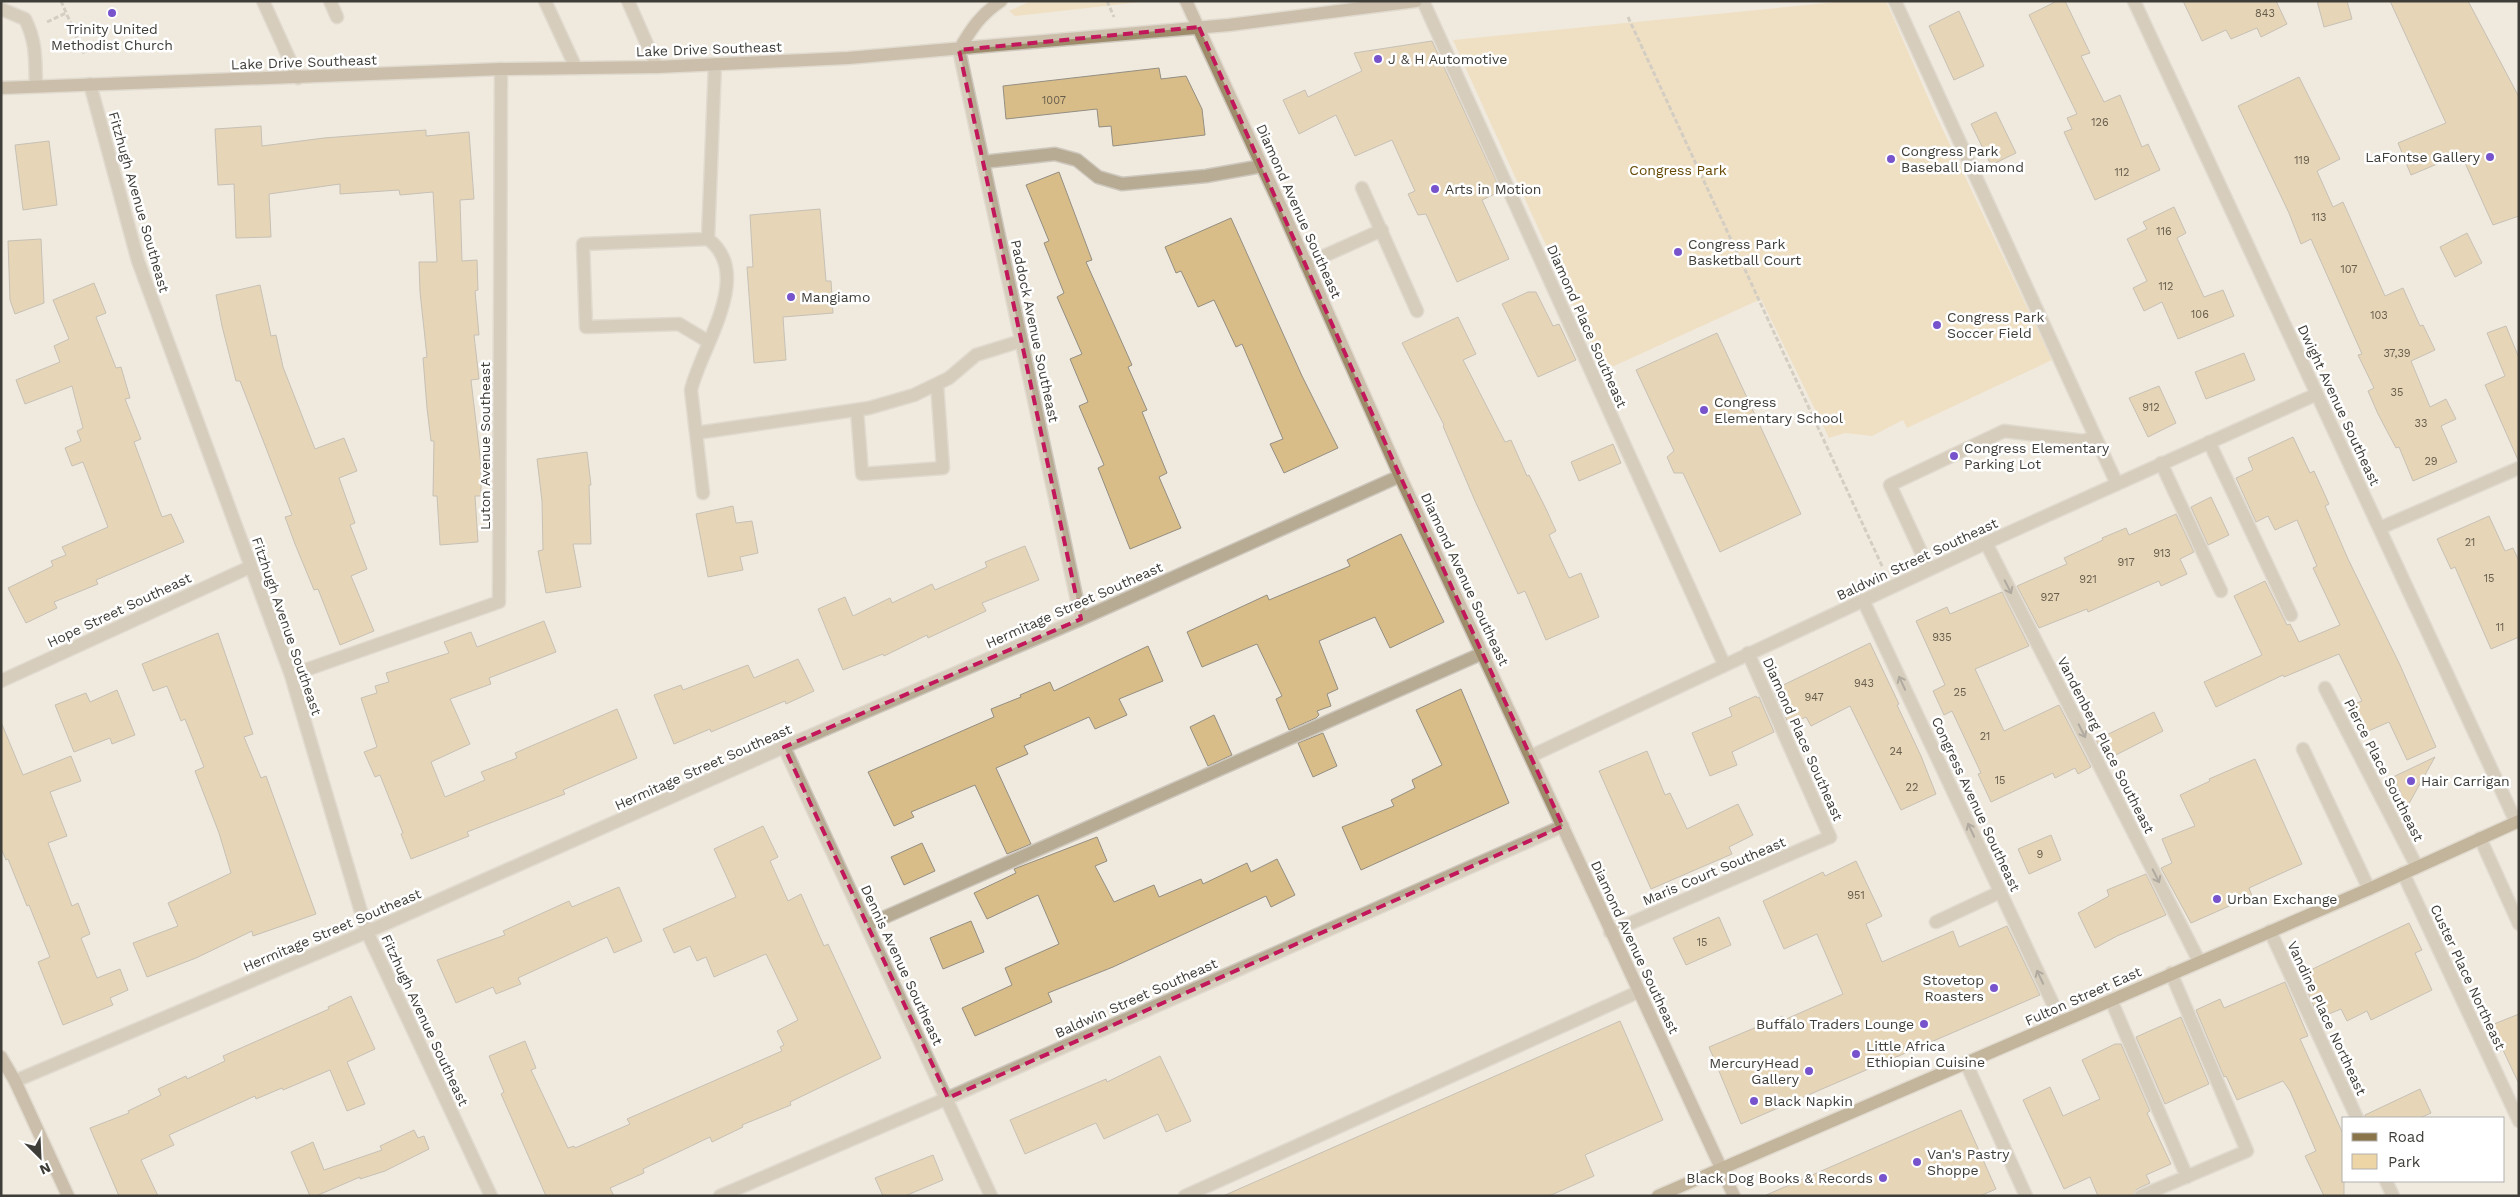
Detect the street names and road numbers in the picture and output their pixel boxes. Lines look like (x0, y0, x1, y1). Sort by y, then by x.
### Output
street label: Lake Drive Southeast (636, 38, 782, 60)
street label: Lake Drive Southeast (231, 51, 377, 73)
street label: Fitzhugh Avenue Southeast (105, 110, 173, 294)
street label: Diamond Avenue Southeast (1253, 121, 1345, 301)
street label: Paddock Avenue Southeast (1008, 238, 1062, 424)
street label: Diamond Place Southeast (1544, 242, 1630, 410)
street label: Dwight Avenue Southeast (2295, 322, 2383, 488)
street label: Luton Avenue Southeast (477, 362, 493, 530)
street label: Diamond Avenue Southeast (1418, 490, 1512, 668)
street label: Baldwin Street Southeast (1834, 515, 2000, 603)
street label: Fitzhugh Avenue Southeast (249, 535, 325, 717)
street label: Hermitage Street Southeast (983, 559, 1165, 651)
street label: Hope Street Southeast (45, 570, 194, 650)
street label: Vandenberg Place Southeast (2054, 654, 2158, 836)
street label: Diamond Place Southeast (1760, 655, 1846, 823)
street label: Pierce Place Southeast (2341, 696, 2427, 844)
street label: Congress Avenue Southeast (1928, 714, 2024, 894)
street label: Hermitage Street Southeast (612, 721, 794, 813)
street label: Maris Court Southeast (1640, 834, 1788, 908)
street label: Diamond Avenue Southeast (1588, 858, 1682, 1036)
street label: Dennis Avenue Southeast (858, 882, 946, 1048)
street label: Hermitage Street Southeast (241, 885, 424, 975)
street label: Custer Place Northeast (2427, 902, 2509, 1052)
street label: Fitzhugh Avenue Southeast (378, 932, 472, 1108)
street label: Vandine Place Northeast (2284, 939, 2370, 1098)
street label: Baldwin Street Southeast (1052, 955, 1220, 1041)
street label: Fulton Street East (2022, 963, 2144, 1029)

